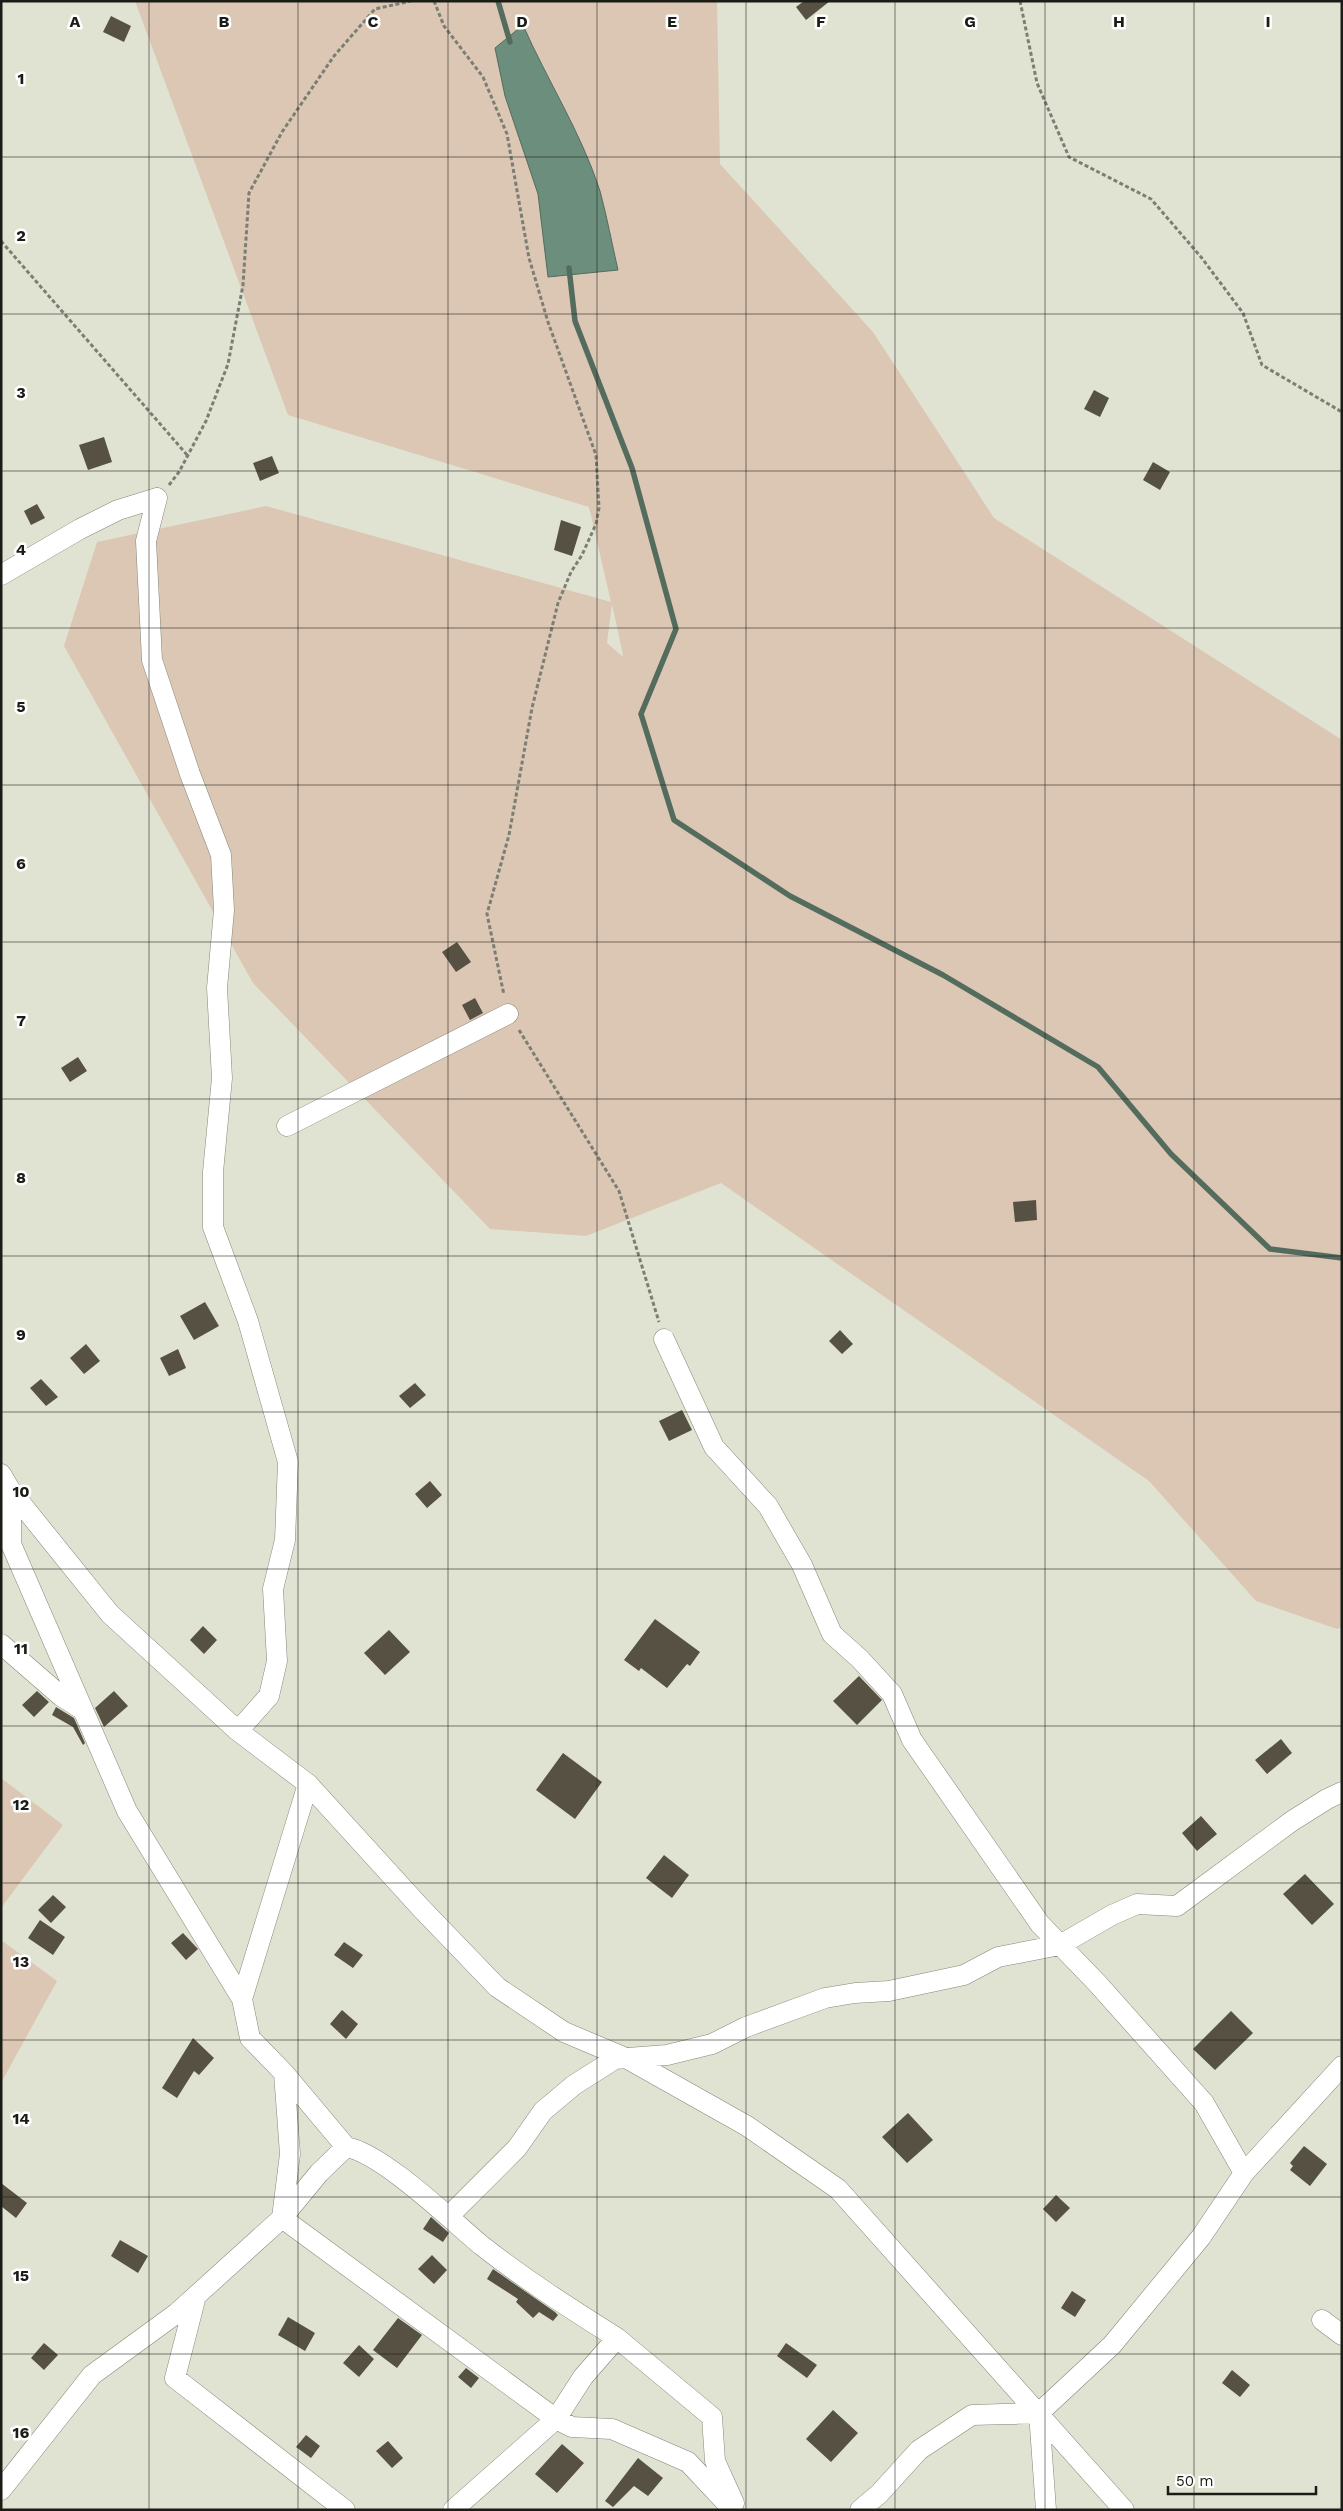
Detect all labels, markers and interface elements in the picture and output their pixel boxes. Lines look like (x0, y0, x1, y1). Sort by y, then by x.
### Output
text: A (70, 12, 81, 31)
text: B (219, 12, 230, 31)
text: C (368, 12, 379, 31)
text: D (516, 12, 528, 31)
text: E (667, 12, 677, 31)
text: F (816, 12, 826, 31)
text: G (964, 12, 976, 31)
text: H (1113, 12, 1125, 31)
text: I (1265, 12, 1271, 31)
text: 1 (18, 69, 24, 88)
text: 2 (16, 226, 26, 245)
text: 3 (16, 383, 26, 402)
text: 4 (16, 540, 26, 559)
text: 5 (16, 697, 26, 716)
text: 6 (16, 854, 26, 873)
text: 7 (16, 1011, 26, 1030)
text: 8 (16, 1168, 26, 1187)
text: 9 (16, 1325, 26, 1344)
text: 10 (12, 1482, 30, 1501)
text: 11 (14, 1639, 28, 1658)
text: 12 (13, 1795, 29, 1814)
text: 13 (13, 1952, 29, 1971)
text: 14 (12, 2109, 30, 2128)
text: 15 (13, 2266, 29, 2285)
text: 16 (13, 2423, 30, 2442)
scale bar (1168, 2464, 1316, 2496)
text: 50 m (1176, 2472, 1213, 2490)

